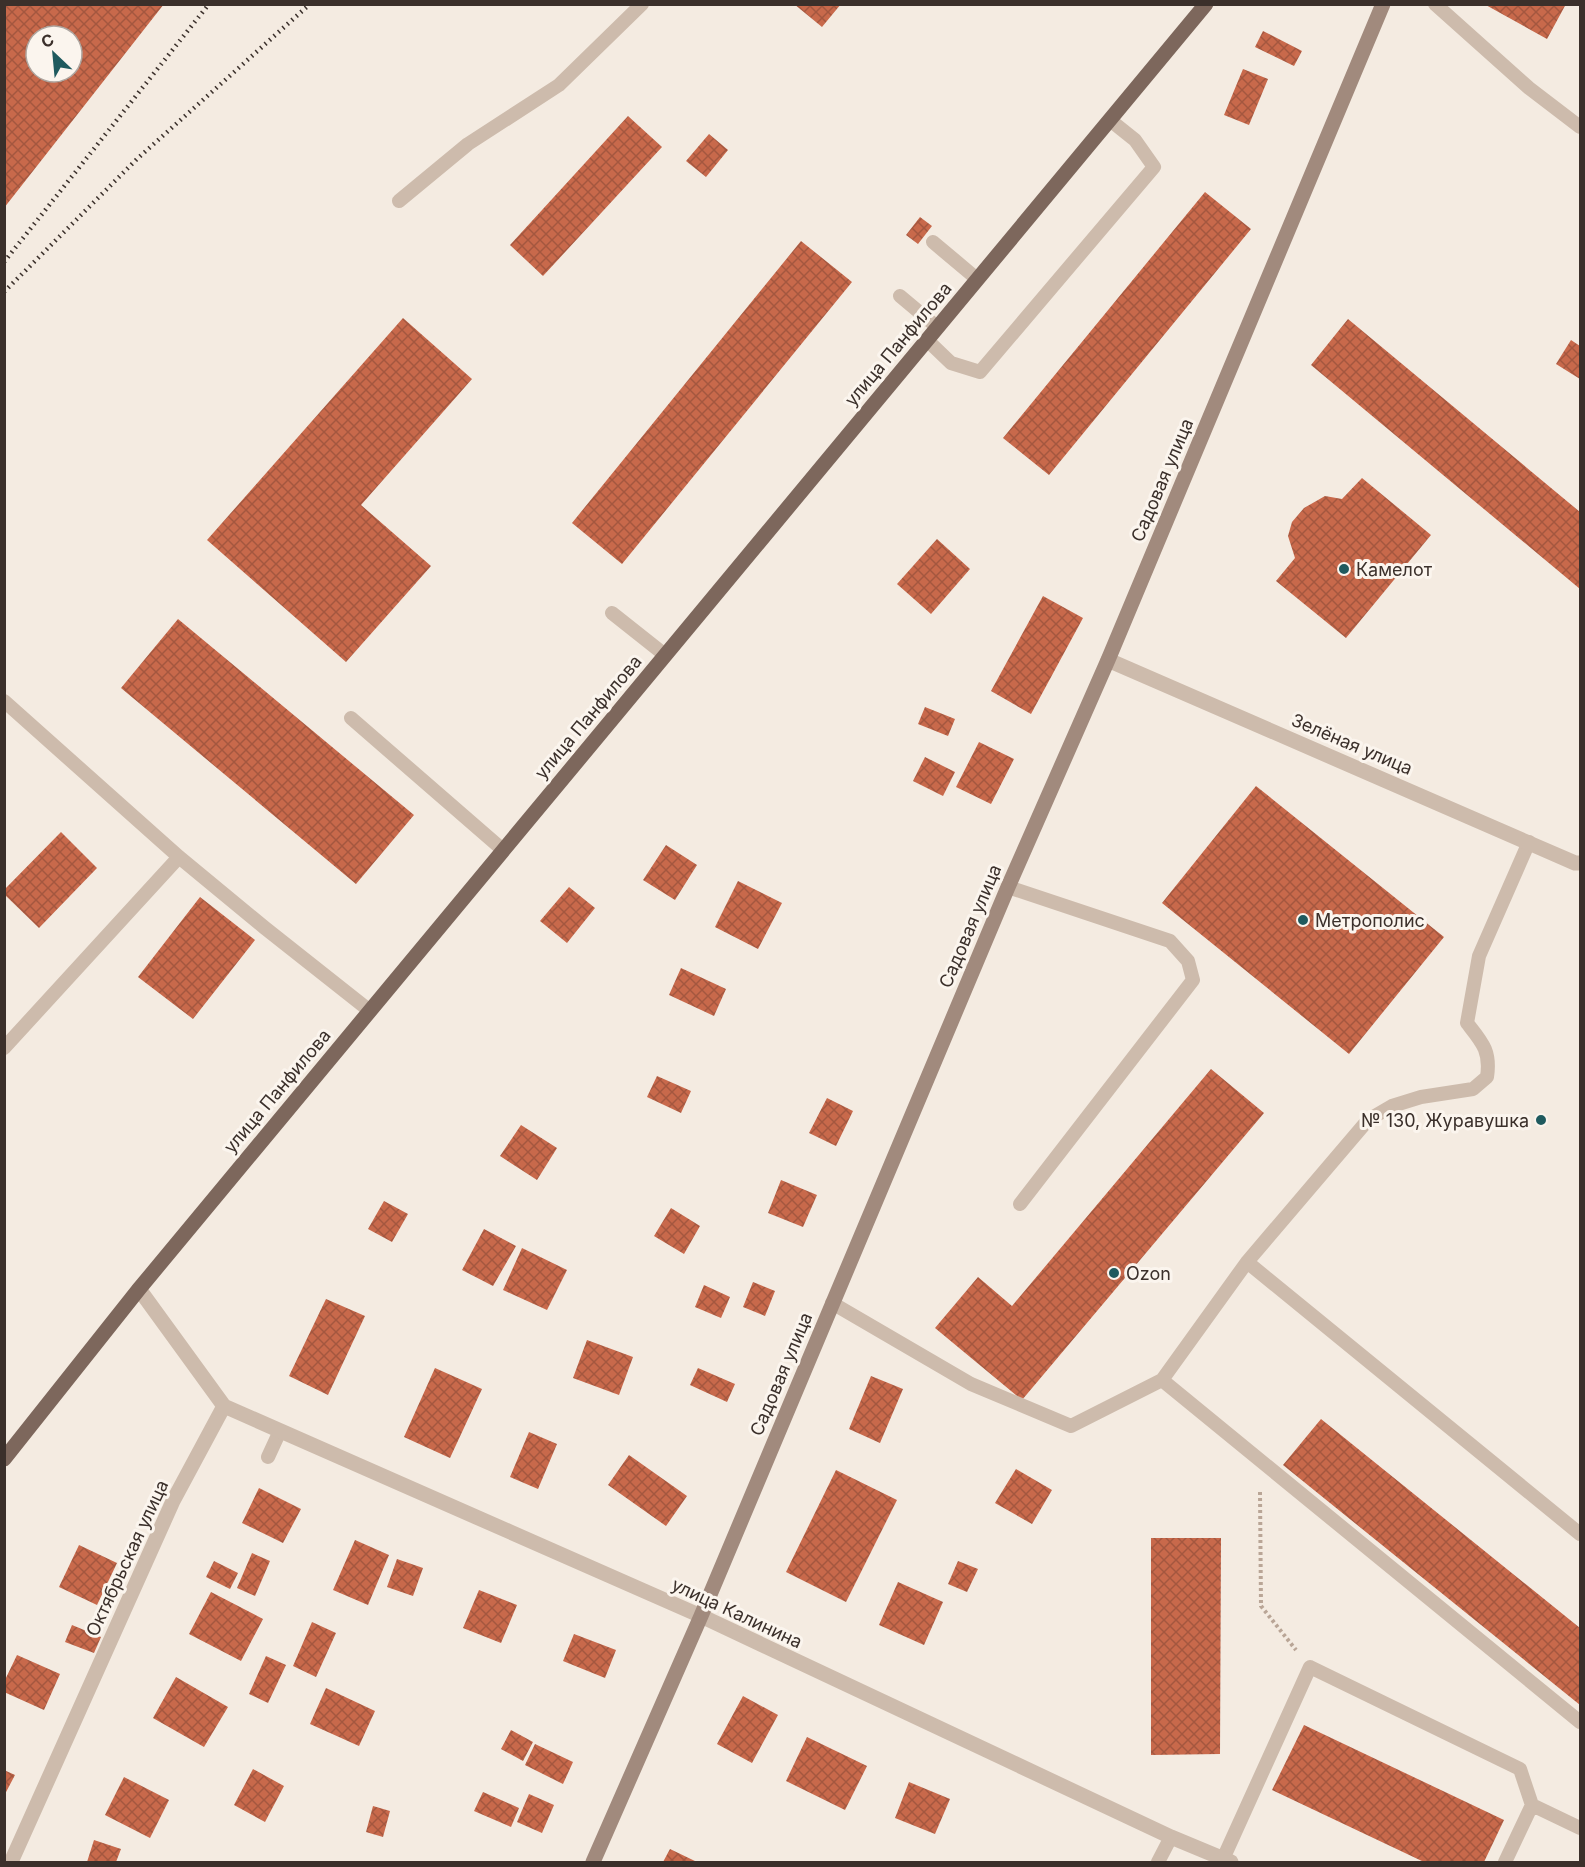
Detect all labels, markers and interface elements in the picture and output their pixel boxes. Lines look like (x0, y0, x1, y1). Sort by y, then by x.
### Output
north arrow (24, 24, 84, 84)
text: С (38, 29, 57, 52)
street label: улица Панфилова (840, 278, 956, 410)
street label: Садовая улица (1127, 415, 1197, 545)
place label: Камелот (1356, 559, 1433, 580)
marker: Камелот (1337, 562, 1351, 576)
street label: улица Панфилова (530, 651, 646, 783)
street label: Зелёная улица (1288, 709, 1416, 779)
street label: Садовая улица (935, 861, 1005, 991)
place label: Метрополис (1315, 910, 1425, 931)
marker: Метрополис (1296, 913, 1310, 927)
street label: улица Панфилова (219, 1025, 335, 1157)
place label: № 130, Журавушка (1361, 1110, 1529, 1131)
marker: № 130, Журавушка (1534, 1113, 1548, 1127)
place label: Ozon (1126, 1263, 1171, 1284)
marker: Ozon (1107, 1266, 1121, 1280)
street label: Садовая улица (746, 1309, 816, 1439)
street label: Октябрьская улица (82, 1477, 172, 1639)
street label: улица Калинина (668, 1574, 806, 1652)

